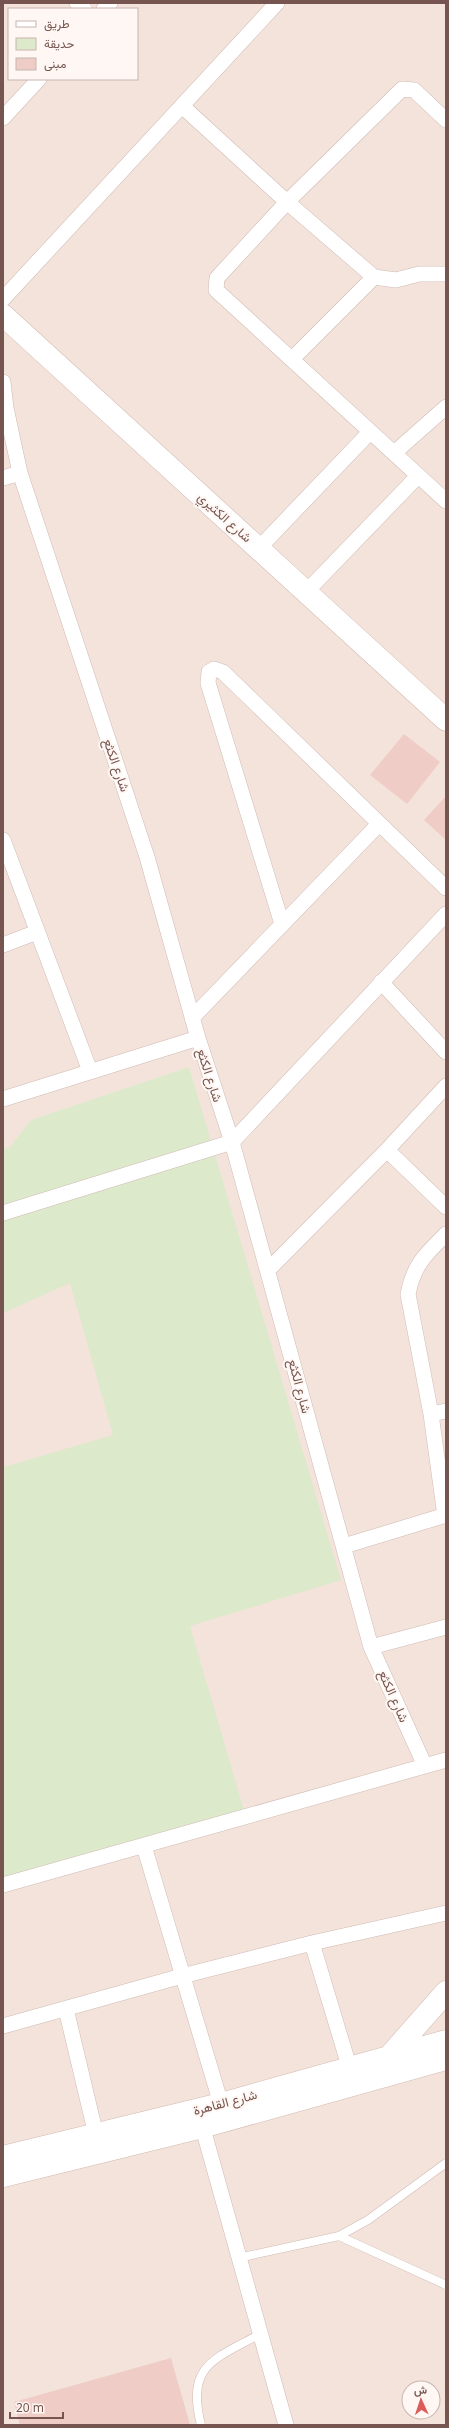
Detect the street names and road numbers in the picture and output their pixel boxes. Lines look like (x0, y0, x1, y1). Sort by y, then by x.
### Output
street label: شارع الكثيري (193, 488, 256, 548)
street label: شارع الكثع (99, 736, 135, 794)
street label: شارع الكثع (192, 1046, 227, 1104)
street label: شارع الكثع (283, 1357, 316, 1415)
street label: شارع الكثع (374, 1667, 413, 1725)
street label: شارع القاهرة (191, 2085, 259, 2120)

